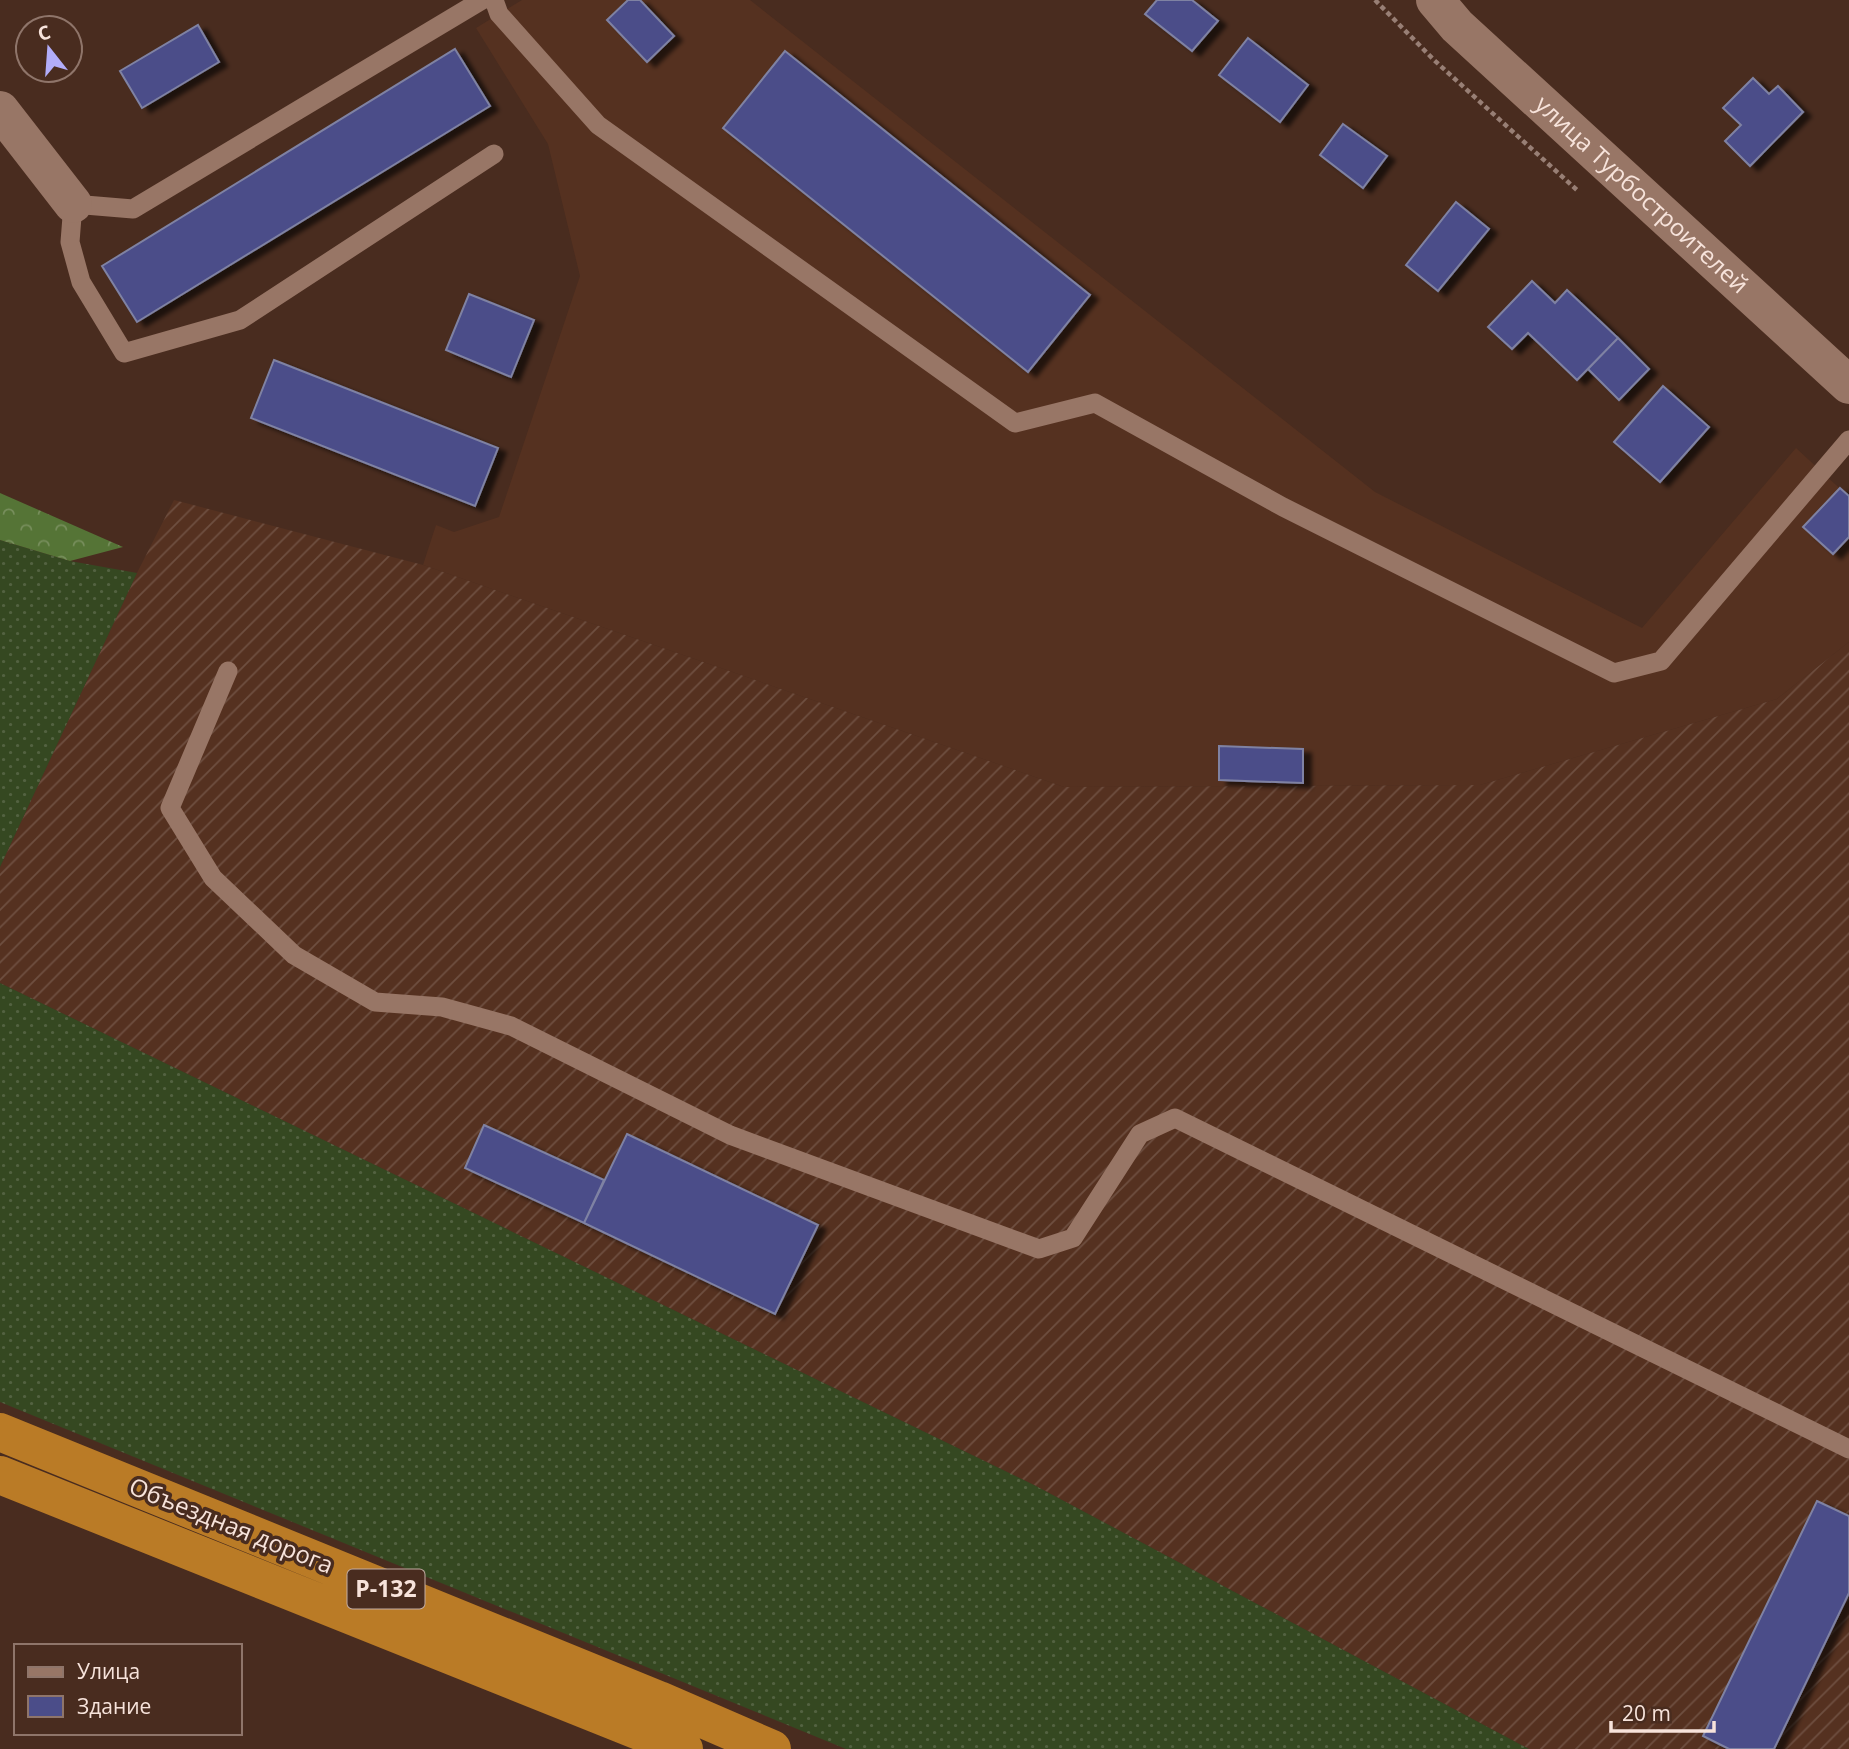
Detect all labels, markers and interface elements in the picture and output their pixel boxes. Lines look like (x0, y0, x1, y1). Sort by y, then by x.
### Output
north arrow (14, 14, 84, 84)
text: С (34, 19, 54, 47)
street label: улица Турбостроителей (1528, 87, 1756, 300)
street label: Объездная дорога (125, 1469, 339, 1581)
road number: Р-132 (348, 1570, 424, 1608)
legend (14, 1644, 242, 1735)
text: Улица (77, 1657, 140, 1685)
scale bar (1611, 1690, 1714, 1734)
text: Здание (77, 1692, 151, 1720)
text: 20 m (1622, 1699, 1671, 1727)

